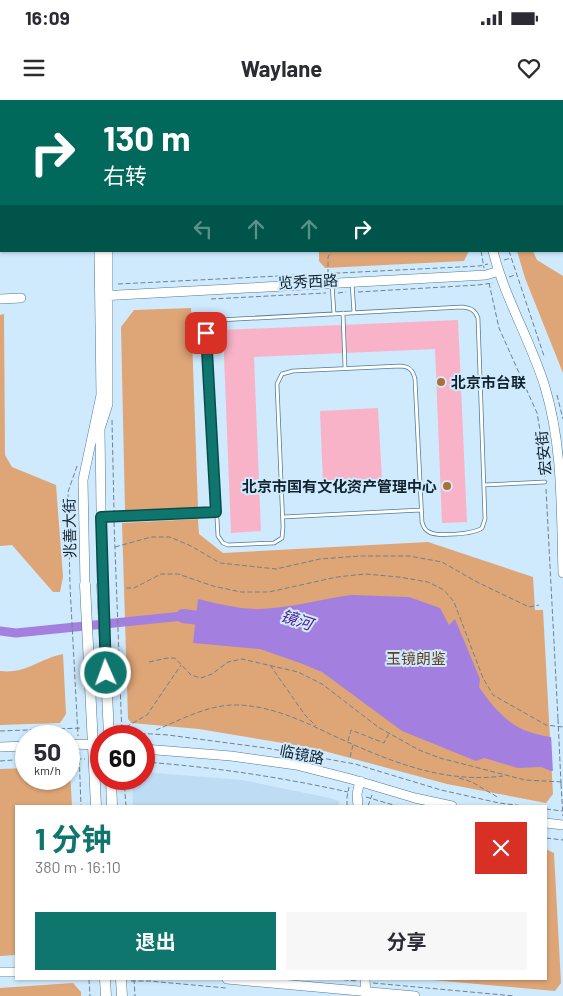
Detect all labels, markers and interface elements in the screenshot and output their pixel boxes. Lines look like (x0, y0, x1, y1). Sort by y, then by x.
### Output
text: 16:09 (25, 6, 70, 29)
icon: menu (20, 54, 48, 82)
icon: heart (515, 54, 543, 82)
text: Waylane (241, 55, 322, 81)
text: 130 m (103, 116, 190, 158)
icon: right (20, 120, 85, 185)
text: 右转 (103, 162, 147, 188)
icon: left (189, 215, 217, 243)
icon: ahead (242, 215, 270, 243)
icon: ahead (295, 215, 323, 243)
icon: right (348, 215, 376, 243)
street label: 览秀西路 (278, 270, 338, 292)
pin (185, 312, 227, 354)
icon: arrive (192, 319, 220, 347)
place label: 北京市台联 (451, 373, 526, 391)
marker: 北京市台联 (435, 376, 447, 388)
street label: 宏安街 (532, 430, 554, 476)
place label: 北京市国有文化资产管理中心 (242, 477, 437, 495)
marker: 北京市国有文化资产管理中心 (441, 480, 453, 492)
street label: 兆善大街 (59, 498, 79, 558)
water label: 镜河 (279, 605, 318, 634)
position arrow (79, 646, 131, 698)
park label: 玉镜朗鉴 (386, 649, 446, 667)
speed limit sign: 60 (90, 725, 155, 790)
text: 50 (34, 736, 61, 766)
street label: 临镜路 (278, 741, 326, 767)
text: km/h (34, 763, 61, 777)
text: 1 分钟 (35, 820, 112, 856)
button: close (475, 822, 527, 874)
text: 380 m · 16:10 (35, 857, 121, 876)
button: 退出 (35, 912, 276, 970)
button: 分享 (286, 912, 527, 970)

